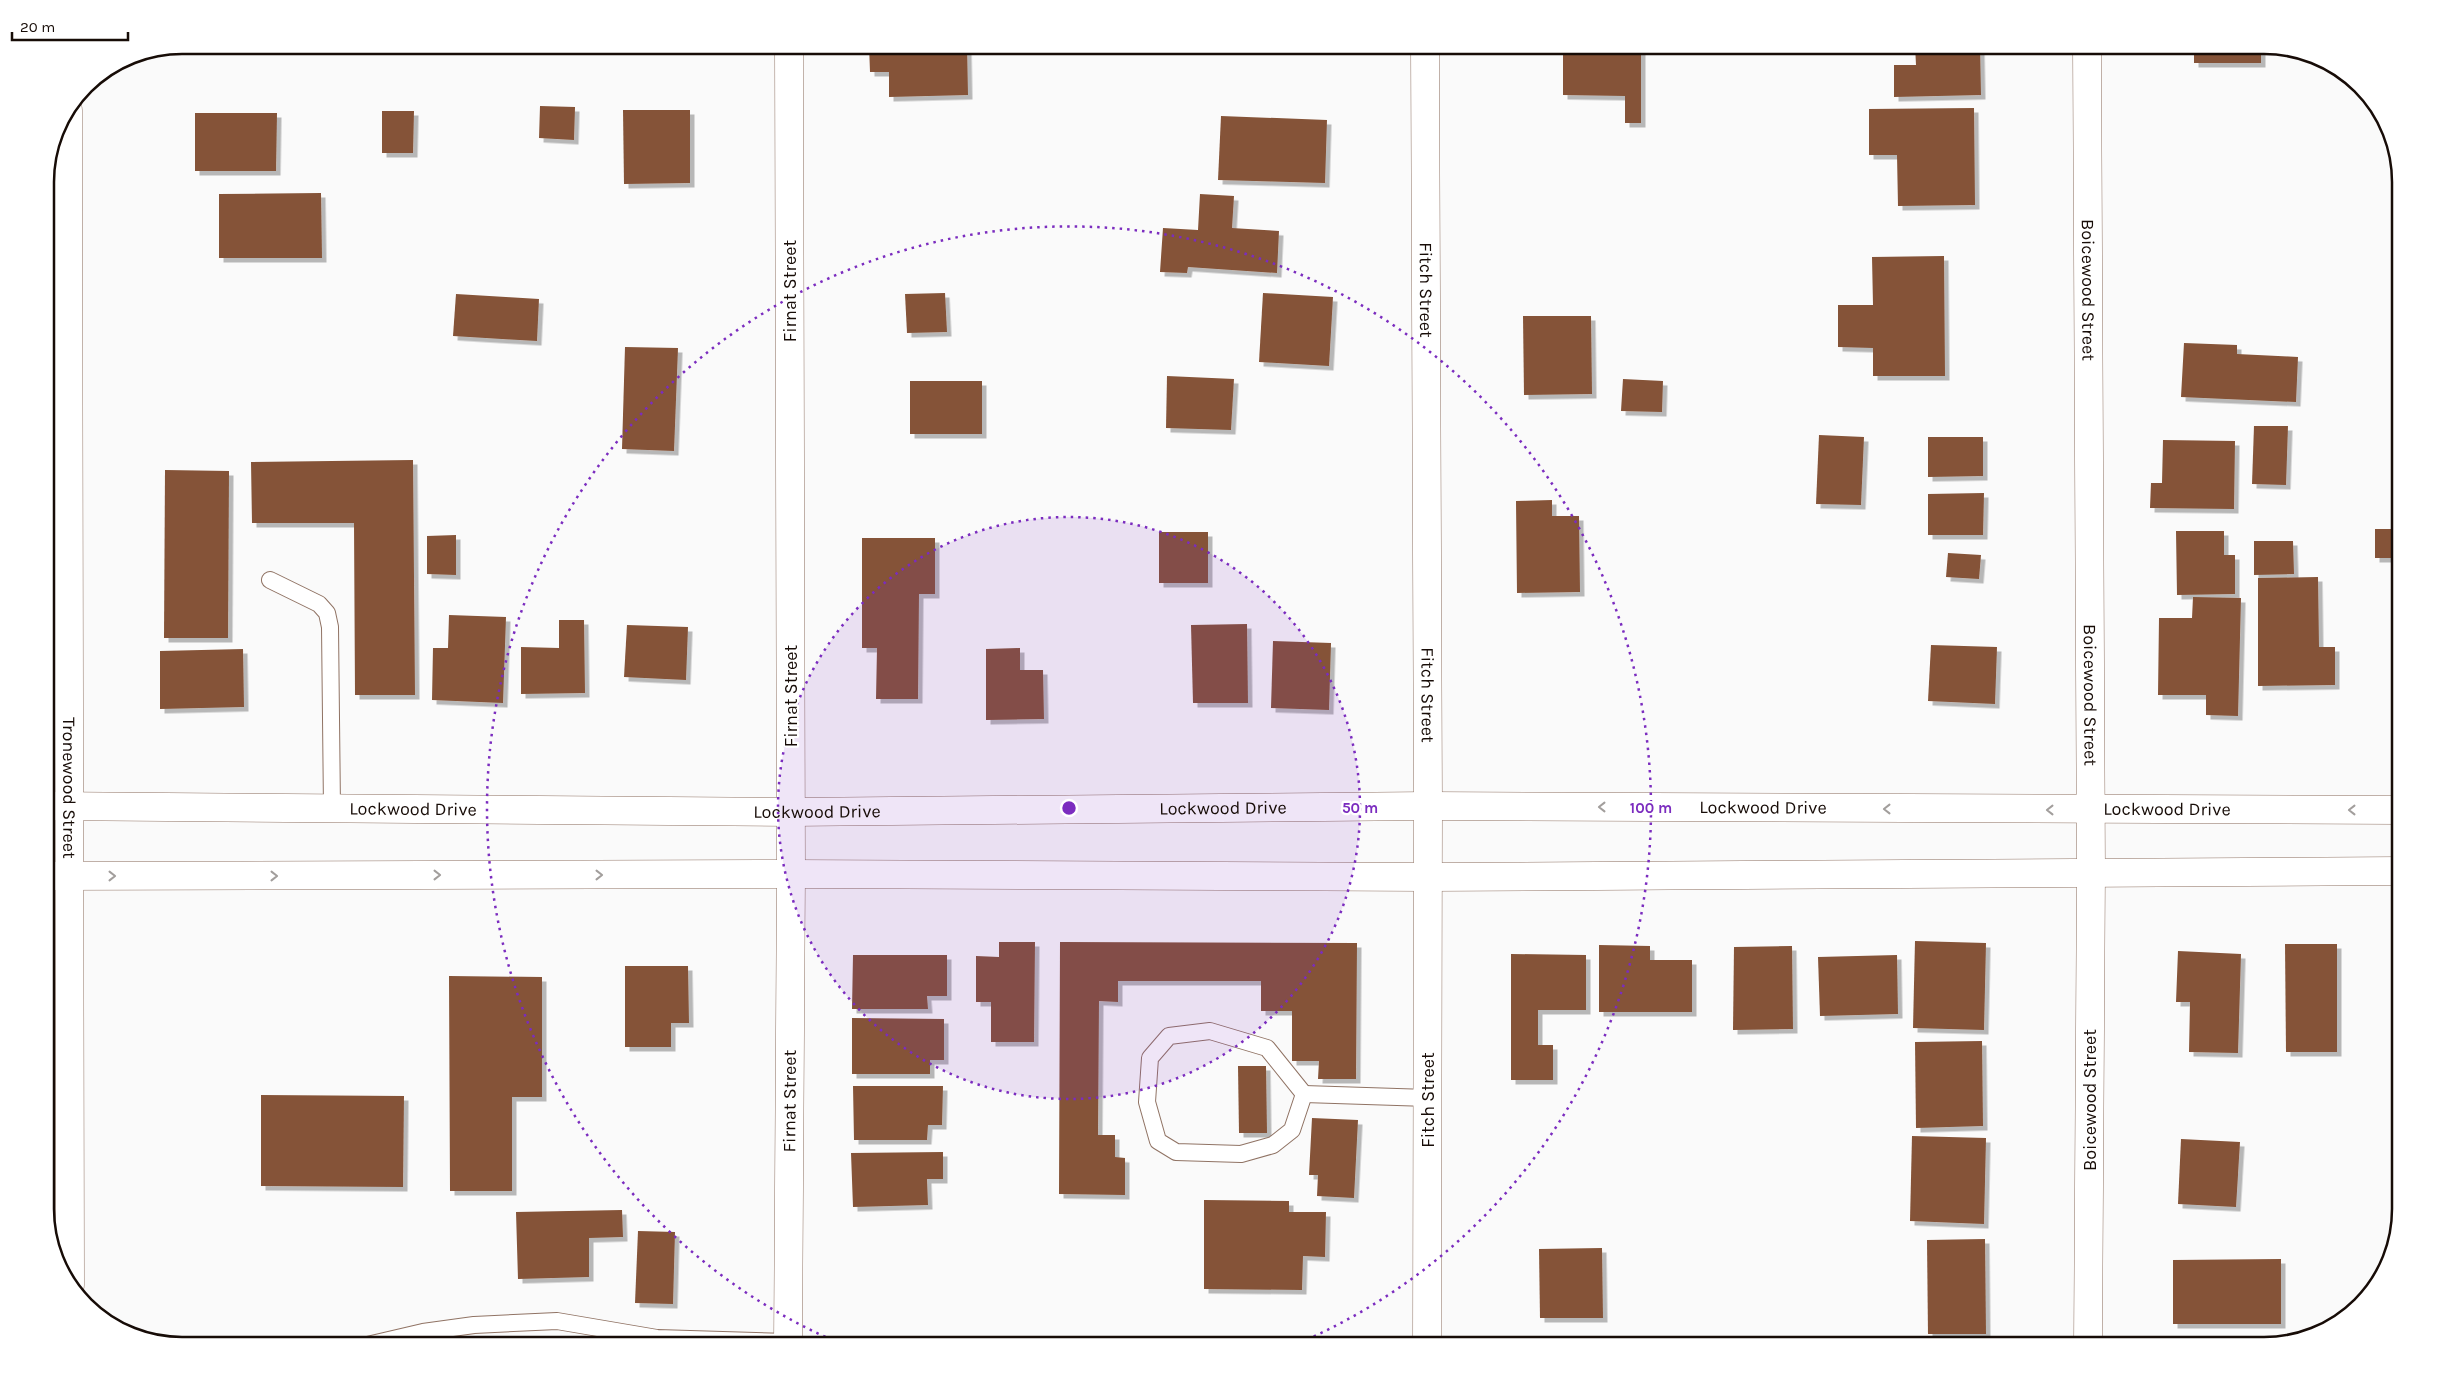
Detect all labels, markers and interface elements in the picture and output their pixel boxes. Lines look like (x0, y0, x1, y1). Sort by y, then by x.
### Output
scale bar (12, 10, 129, 42)
text: 20 m (20, 18, 55, 36)
street label: Boicewood Street (2077, 219, 2100, 361)
street label: Firnat Street (779, 240, 801, 342)
street label: Fitch Street (1415, 242, 1437, 338)
street label: Boicewood Street (2079, 624, 2101, 766)
street label: Firnat Street (780, 645, 802, 747)
street label: Fitch Street (1416, 647, 1439, 743)
street label: Tronewood Street (58, 717, 80, 859)
street label: Lockwood Drive (1159, 796, 1287, 820)
street label: Lockwood Drive (1699, 796, 1827, 819)
street label: Lockwood Drive (349, 797, 477, 820)
street label: Lockwood Drive (2103, 798, 2231, 820)
centre of rings (1060, 799, 1078, 817)
text: 50 m (1342, 799, 1378, 817)
text: 100 m (1630, 799, 1672, 817)
street label: Lockwood Drive (753, 800, 881, 823)
one-way arrow (1598, 802, 1606, 812)
one-way arrow (1883, 804, 1890, 814)
one-way arrow (2045, 805, 2053, 815)
one-way arrow (2348, 805, 2356, 815)
one-way arrow (433, 870, 441, 880)
one-way arrow (596, 870, 603, 880)
one-way arrow (108, 871, 116, 881)
one-way arrow (270, 871, 278, 881)
street label: Boicewood Street (2079, 1029, 2101, 1171)
street label: Firnat Street (778, 1049, 801, 1152)
street label: Fitch Street (1417, 1052, 1439, 1148)

